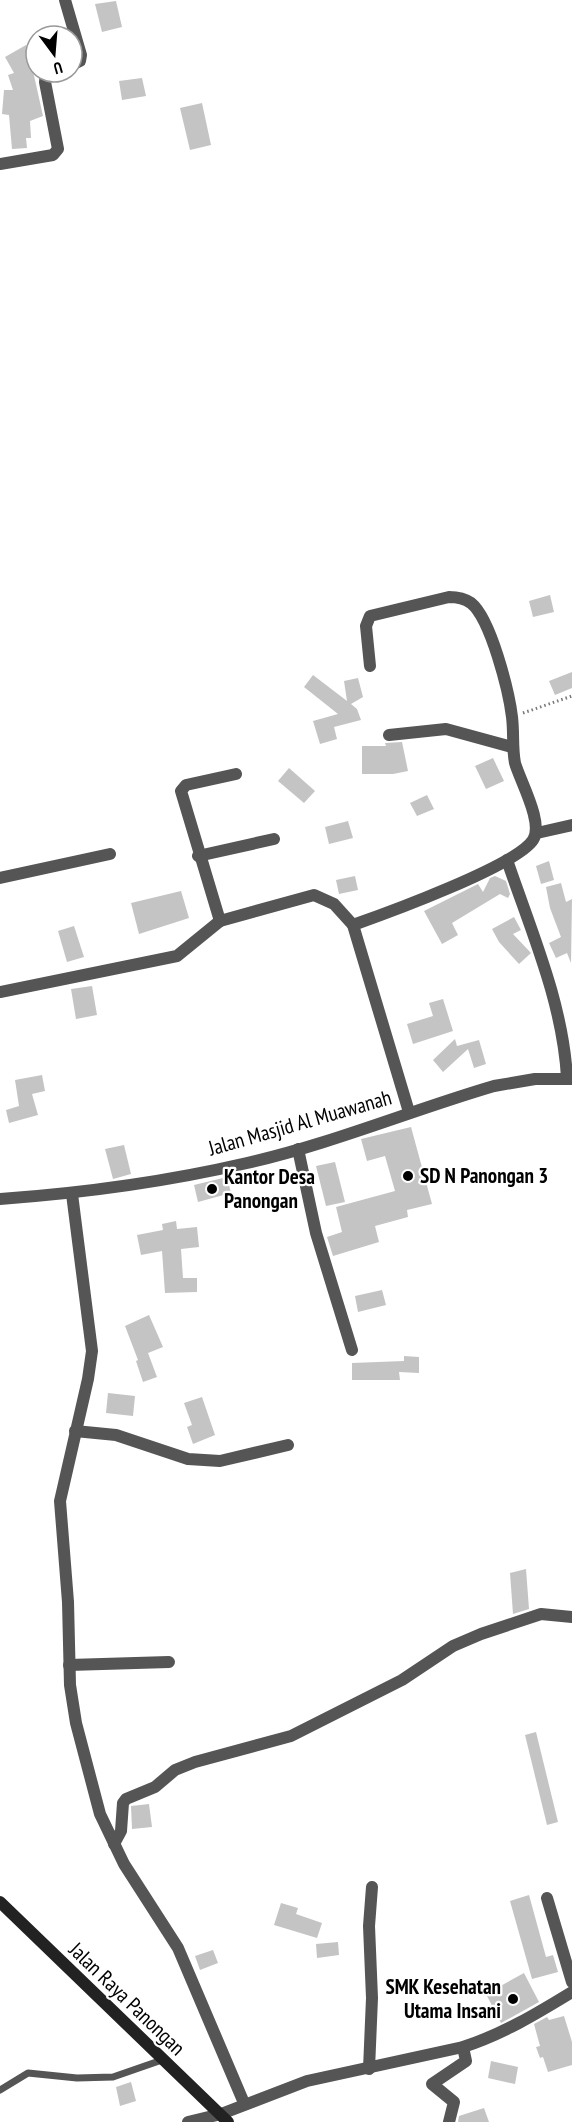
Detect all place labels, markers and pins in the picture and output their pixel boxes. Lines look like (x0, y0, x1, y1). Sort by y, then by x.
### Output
place label: SD N Panongan 3 (420, 1162, 548, 1189)
place label: Kantor Desa Panongan (224, 1163, 315, 1214)
marker: SD N Panongan 3 (401, 1169, 415, 1183)
marker: Kantor Desa Panongan (205, 1182, 219, 1196)
place label: SMK Kesehatan Utama Insani (385, 1973, 501, 2024)
marker: SMK Kesehatan Utama Insani (506, 1992, 520, 2006)

